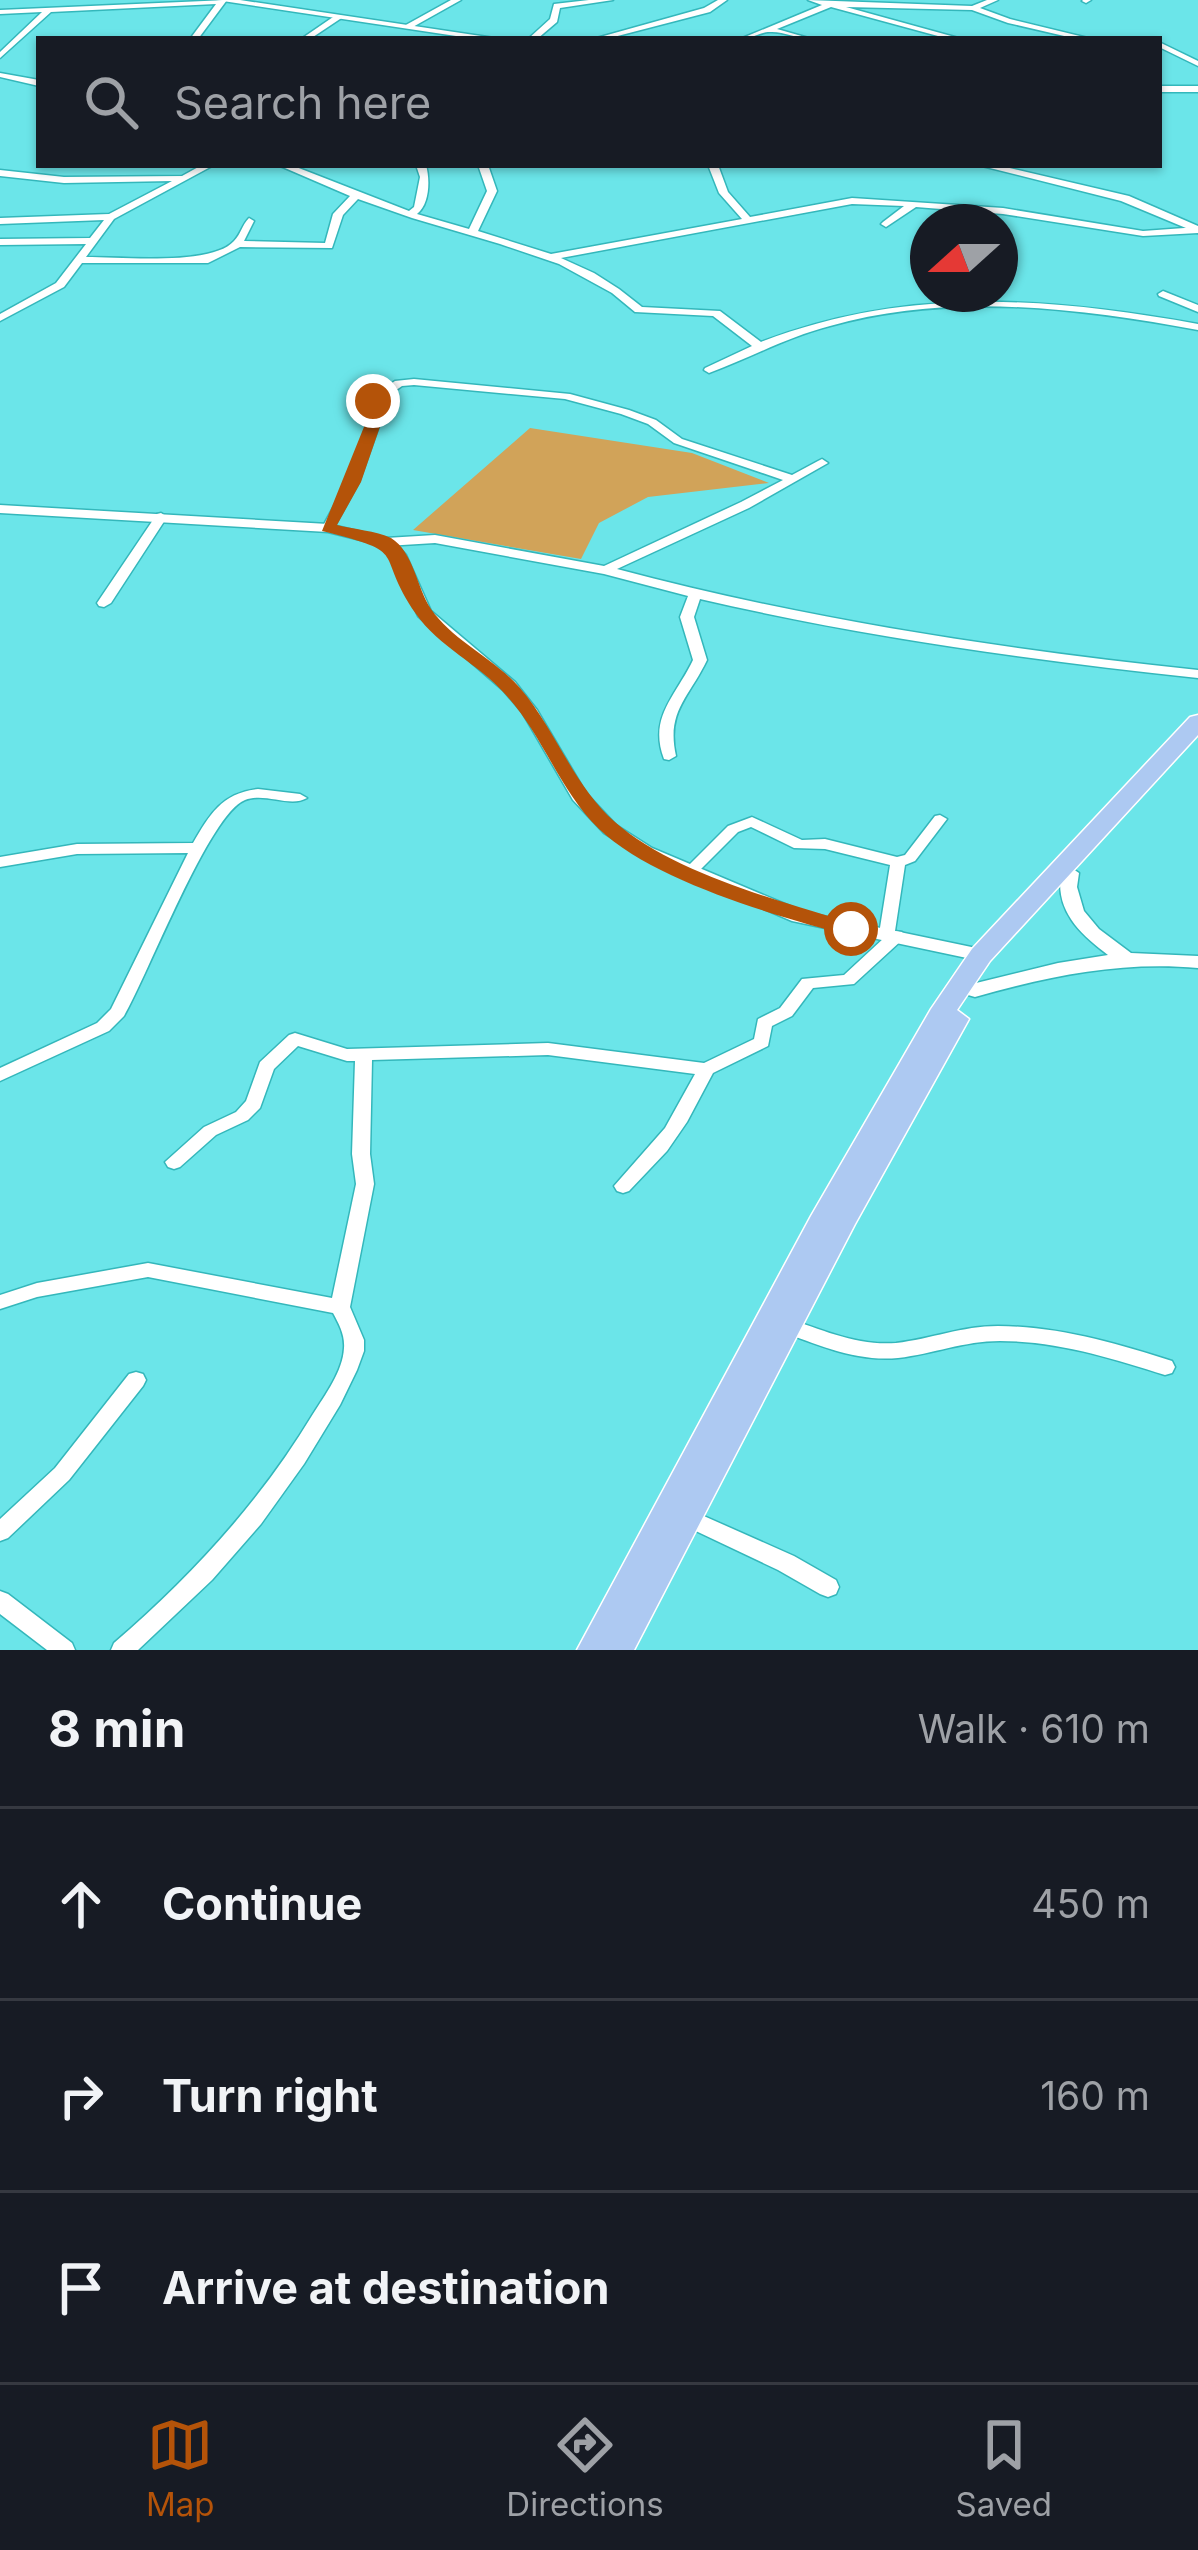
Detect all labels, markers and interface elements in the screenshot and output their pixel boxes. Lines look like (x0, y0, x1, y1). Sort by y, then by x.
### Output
search box (36, 36, 1162, 168)
icon: search (78, 69, 144, 135)
text: Search here (174, 75, 431, 130)
north arrow (910, 204, 1018, 312)
route end (346, 374, 400, 428)
route start (824, 902, 878, 956)
text: 8 min (48, 1698, 185, 1759)
text: Walk · 610 m (918, 1705, 1150, 1752)
icon: ahead (48, 1871, 114, 1937)
text: Continue (162, 1876, 362, 1931)
text: 450 m (1031, 1880, 1150, 1927)
icon: right (48, 2063, 114, 2129)
text: Turn right (162, 2068, 378, 2123)
text: 160 m (1040, 2072, 1150, 2119)
icon: arrive (48, 2255, 114, 2321)
text: Arrive at destination (162, 2260, 609, 2315)
tab: Map (146, 2412, 214, 2524)
tab: Directions (506, 2412, 664, 2524)
tab: Saved (955, 2412, 1052, 2524)

